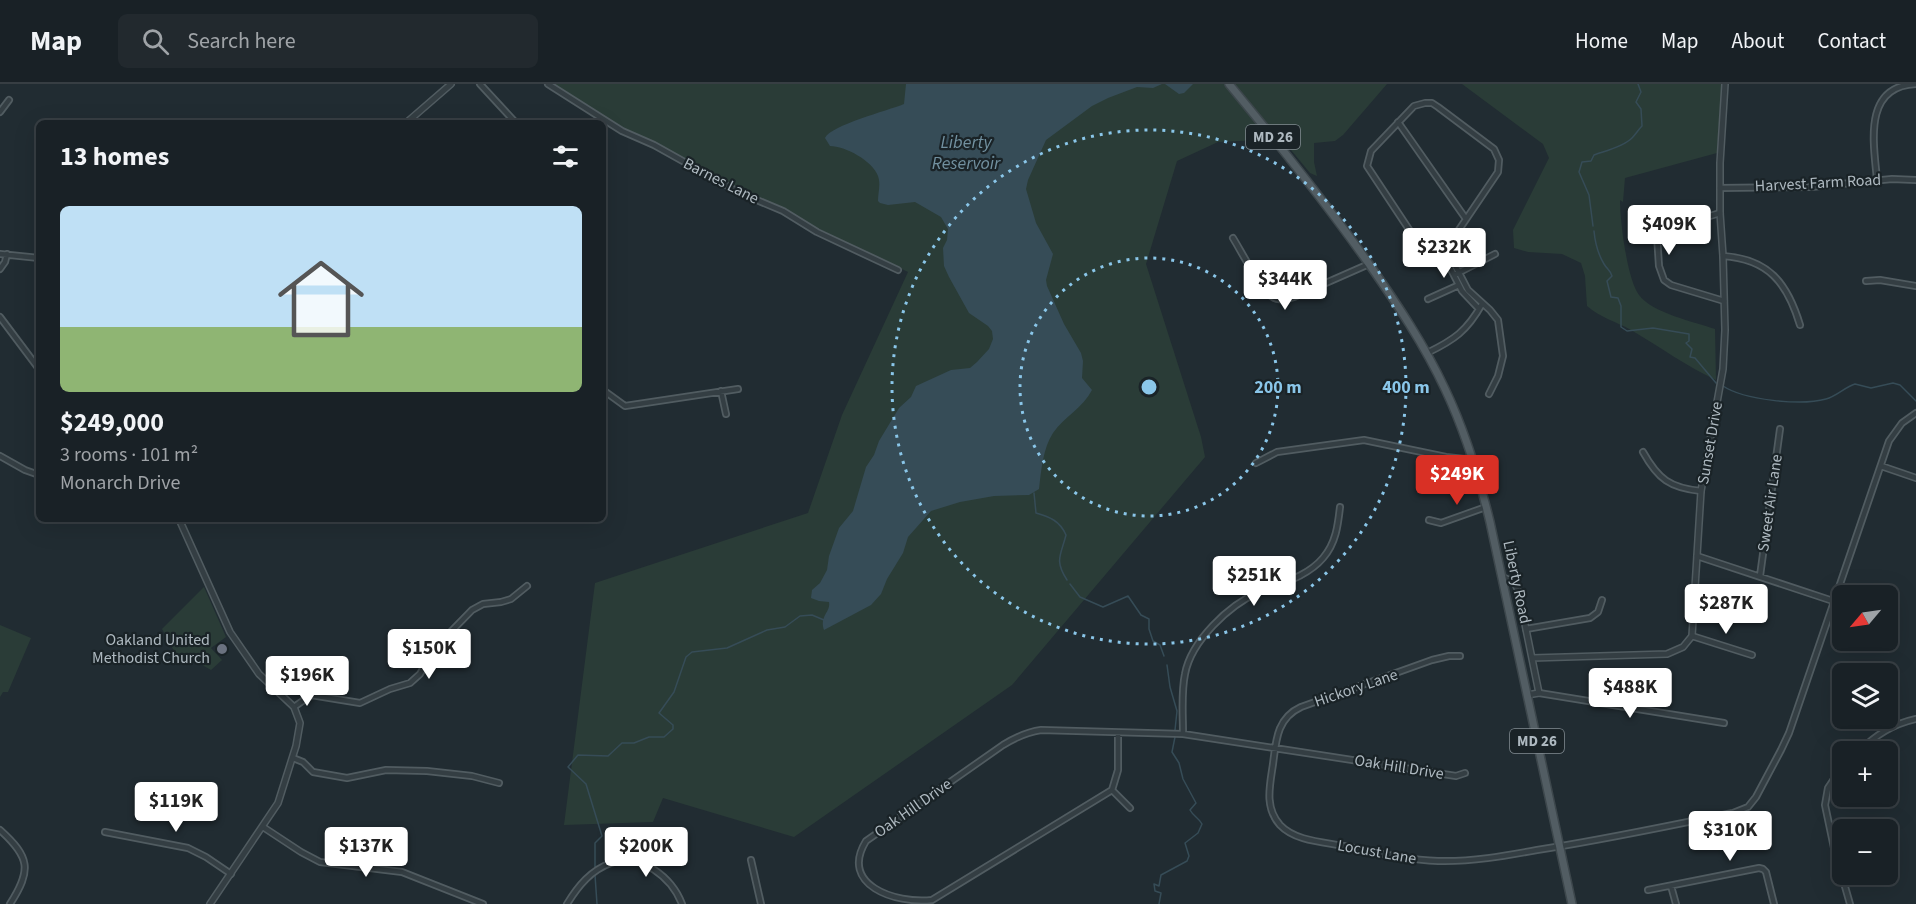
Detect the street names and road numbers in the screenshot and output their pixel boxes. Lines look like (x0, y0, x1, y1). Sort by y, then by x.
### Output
road number: MD 26 (1246, 125, 1300, 149)
street label: Barnes Lane (679, 153, 763, 209)
street label: Harvest Farm Road (1754, 169, 1882, 197)
street label: Sunset Drive (1692, 400, 1728, 486)
street label: Sweet Air Lane (1752, 453, 1788, 553)
street label: Liberty Road (1497, 538, 1537, 626)
street label: Hickory Lane (1311, 663, 1401, 713)
road number: MD 26 (1510, 729, 1564, 753)
street label: Oak Hill Drive (1353, 749, 1445, 785)
street label: Oak Hill Drive (870, 773, 956, 843)
street label: Locust Lane (1336, 834, 1418, 870)

